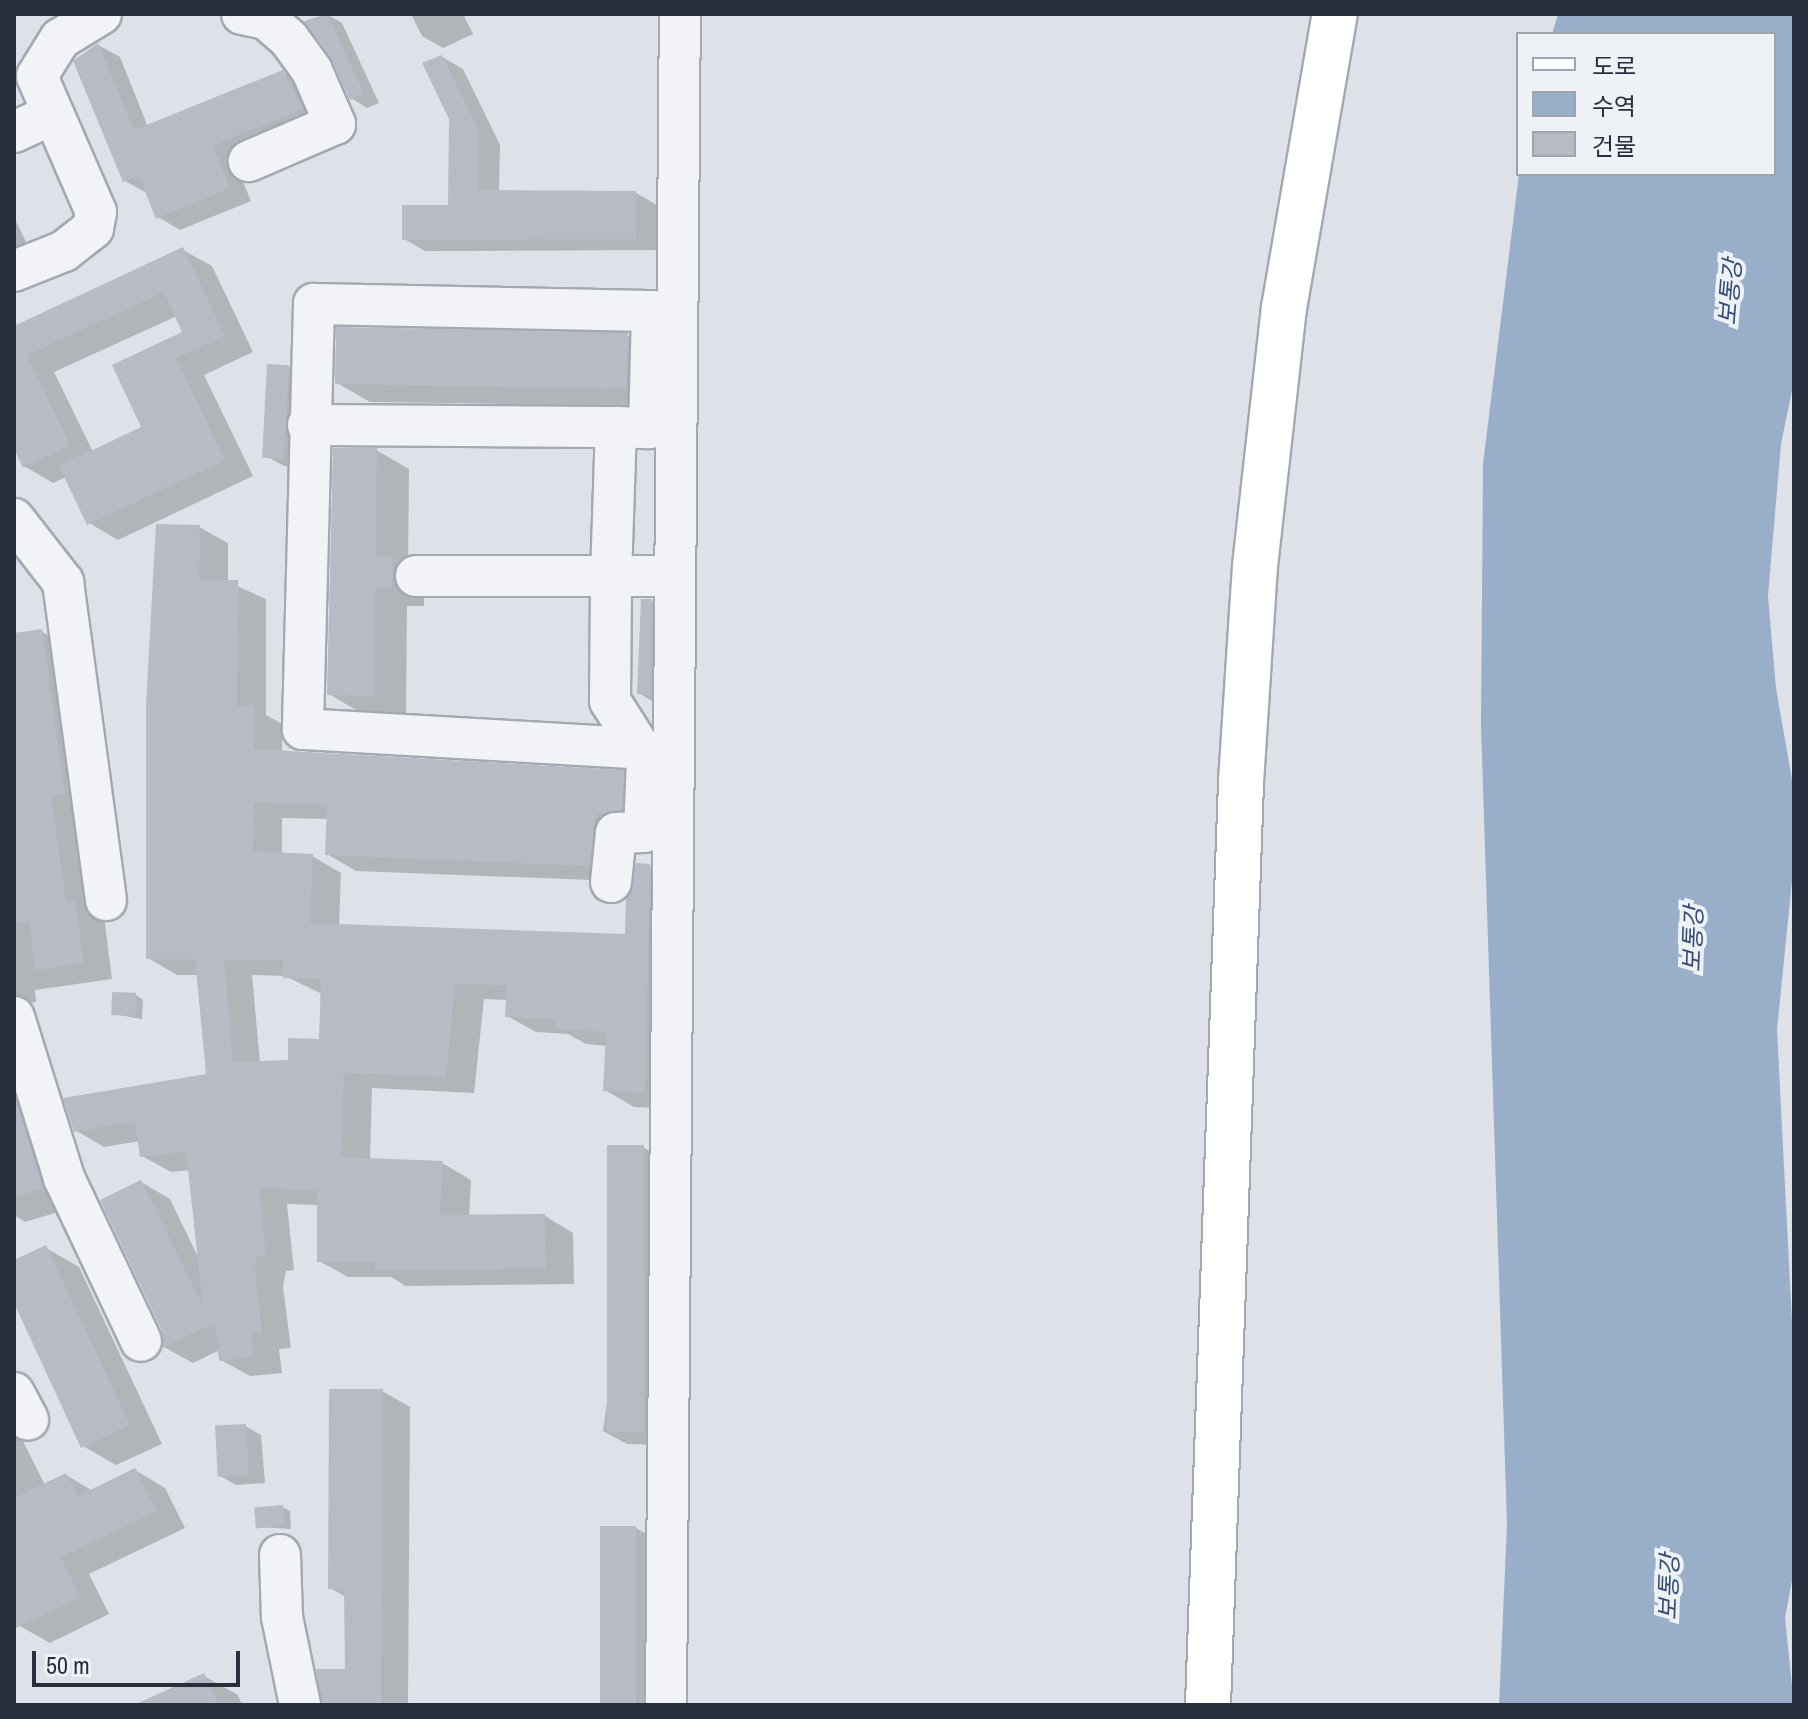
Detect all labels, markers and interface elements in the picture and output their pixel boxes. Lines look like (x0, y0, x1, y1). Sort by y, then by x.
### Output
legend (1516, 32, 1776, 176)
text: 도로 (1592, 50, 1636, 82)
text: 수역 (1592, 90, 1636, 122)
text: 건물 (1592, 130, 1636, 162)
water label: 보통강 (1713, 258, 1747, 326)
water label: 보통강 (1677, 905, 1709, 973)
water label: 보통강 (1653, 1553, 1685, 1621)
scale bar (36, 1635, 244, 1685)
text: 50 m (46, 1649, 90, 1681)

